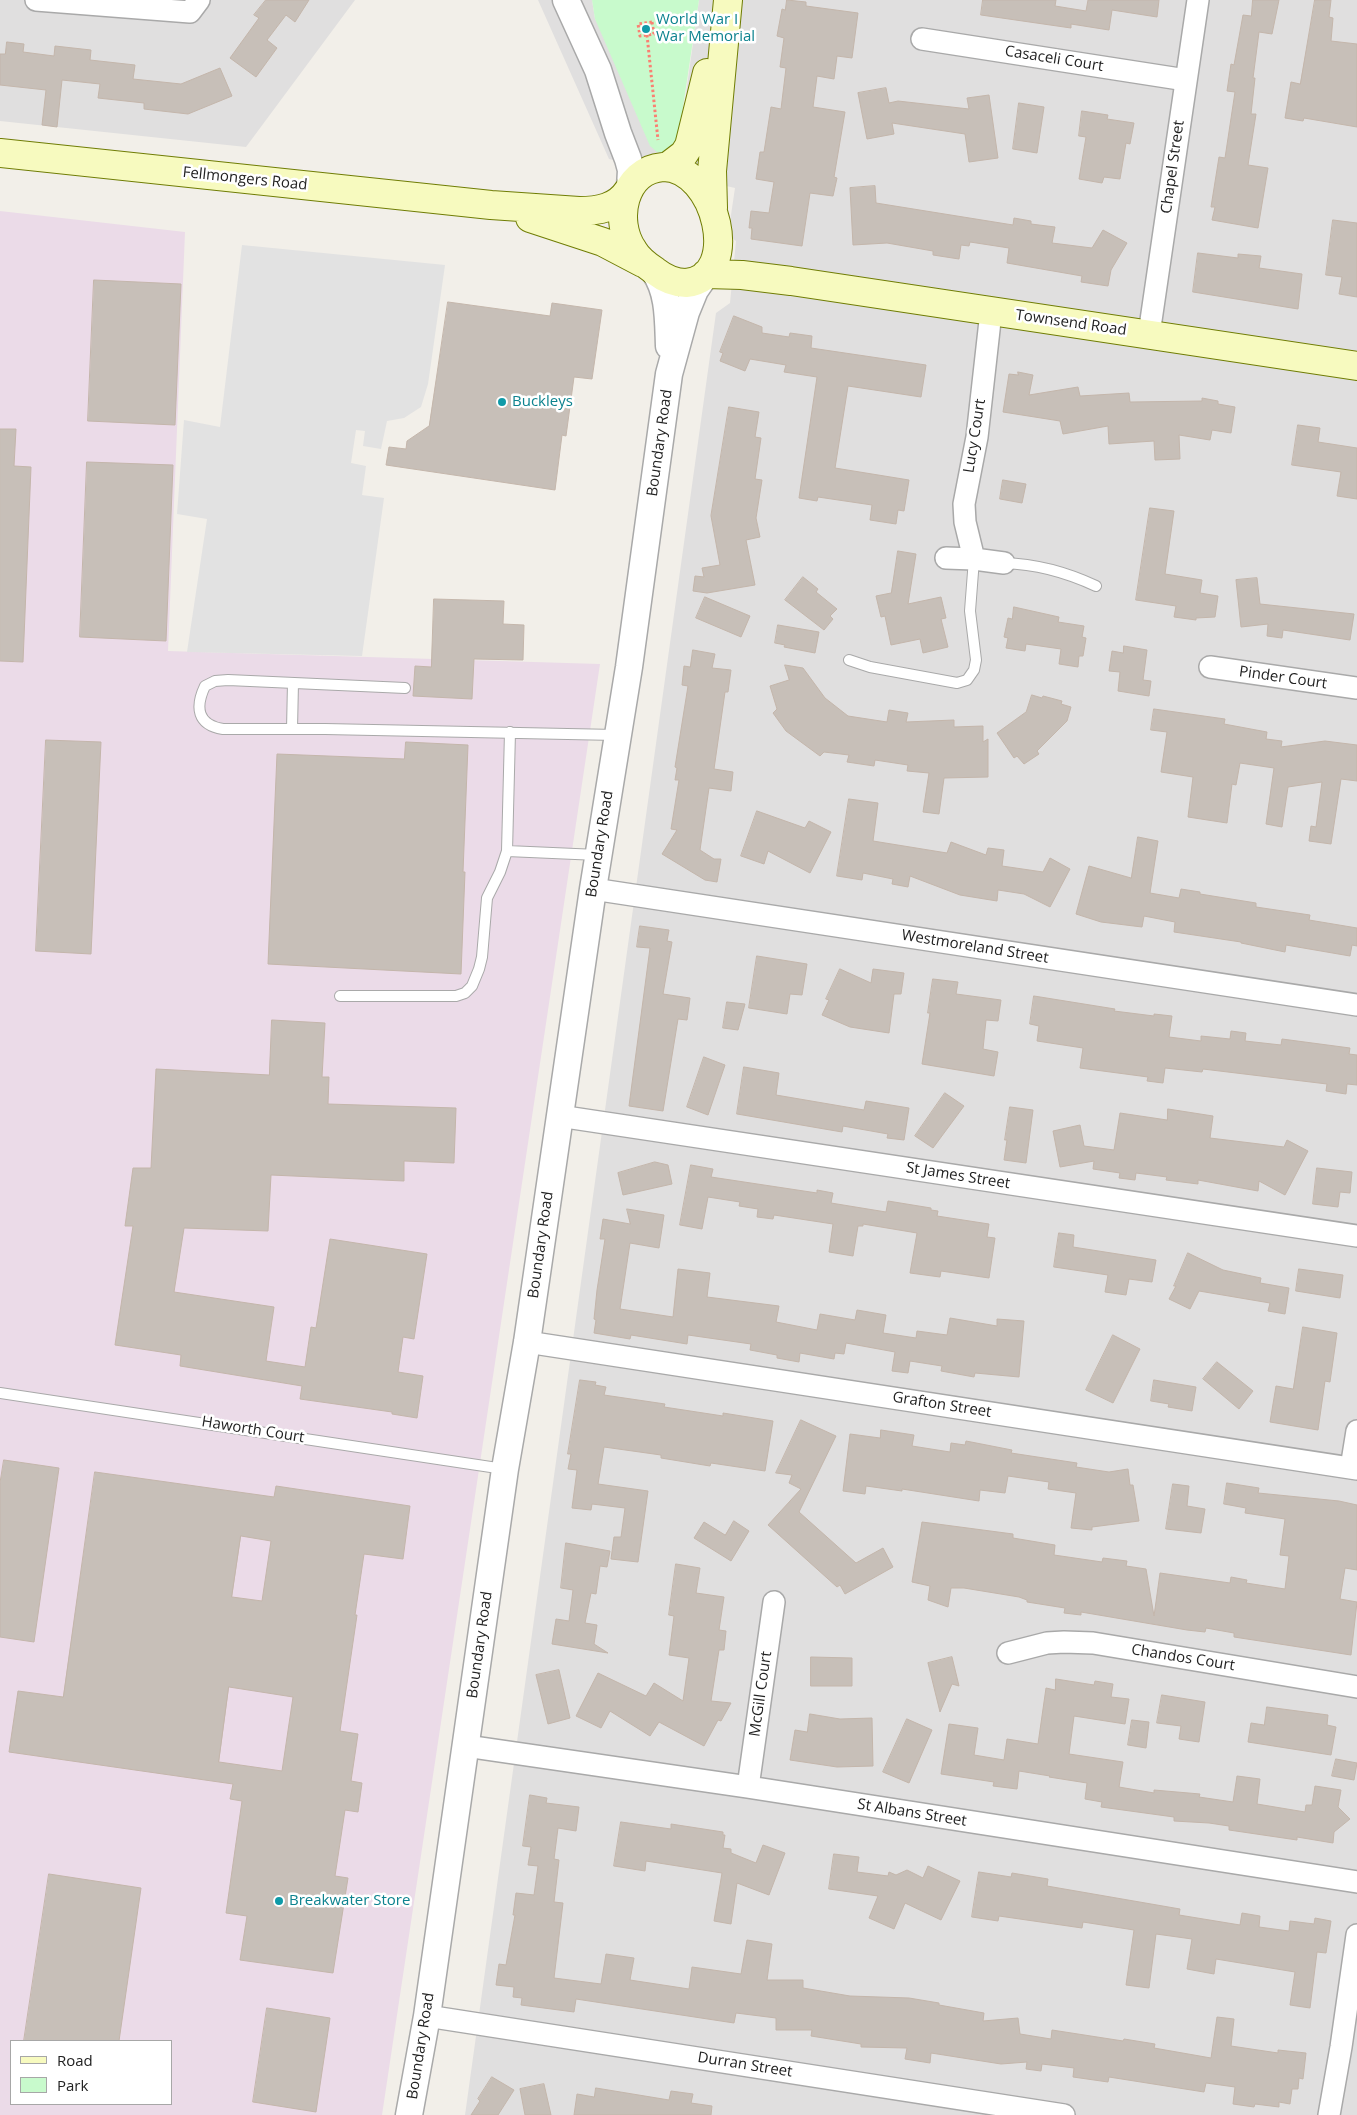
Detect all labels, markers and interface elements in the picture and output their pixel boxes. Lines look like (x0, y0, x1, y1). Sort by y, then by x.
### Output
place label: World War I War Memorial (656, 11, 755, 46)
marker: World War I War Memorial (640, 23, 652, 35)
street label: Casaceli Court (1003, 42, 1105, 76)
street label: Chapel Street (1158, 119, 1188, 215)
street label: Fellmongers Road (182, 163, 308, 195)
street label: Townsend Road (1014, 306, 1128, 340)
street label: Boundary Road (644, 388, 676, 498)
place label: Buckleys (512, 393, 573, 411)
marker: Buckleys (496, 396, 508, 408)
street label: Lucy Court (960, 398, 990, 474)
street label: Pinder Court (1238, 663, 1328, 693)
street label: Boundary Road (583, 789, 617, 899)
street label: Westmoreland Street (900, 926, 1050, 968)
street label: St James Street (905, 1159, 1011, 1193)
street label: Boundary Road (525, 1190, 557, 1300)
street label: Grafton Street (891, 1388, 993, 1422)
street label: Haworth Court (200, 1413, 306, 1447)
street label: Boundary Road (464, 1590, 496, 1700)
street label: Chandos Court (1130, 1641, 1236, 1675)
street label: McGill Court (746, 1650, 776, 1738)
street label: St Albans Street (856, 1795, 968, 1831)
place label: Breakwater Store (289, 1892, 410, 1910)
marker: Breakwater Store (273, 1895, 285, 1907)
street label: Boundary Road (404, 1991, 438, 2101)
legend (10, 2040, 172, 2105)
street label: Durran Street (696, 2049, 794, 2081)
text: Road (57, 2050, 93, 2070)
text: Park (57, 2075, 88, 2095)

